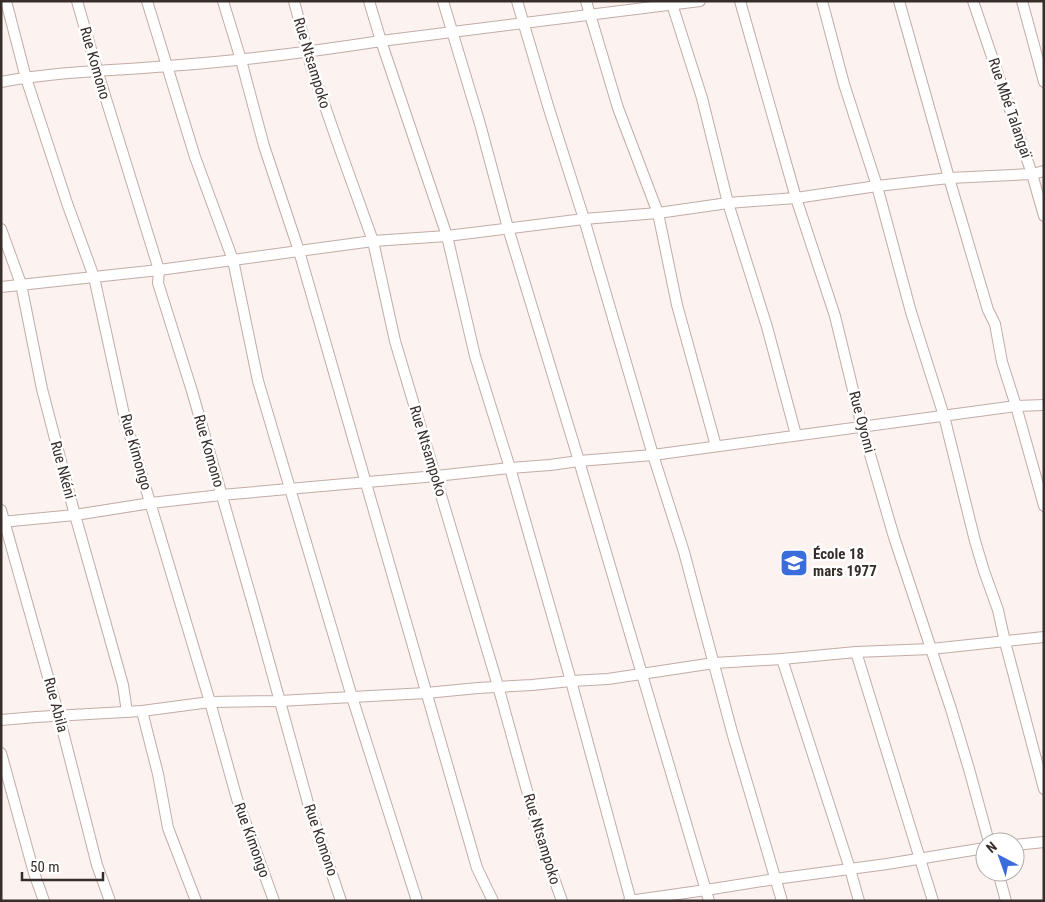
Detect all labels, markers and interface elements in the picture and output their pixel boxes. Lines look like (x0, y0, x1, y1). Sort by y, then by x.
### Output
street label: Rue Ntsampoko (290, 15, 334, 111)
street label: Rue Komono (76, 25, 114, 101)
street label: Rue Mbé Talangaï (984, 56, 1036, 162)
street label: Rue Oyomi (845, 389, 879, 455)
street label: Rue Ntsampoko (406, 403, 450, 499)
street label: Rue Kimongo (117, 412, 155, 492)
street label: Rue Komono (190, 413, 228, 489)
street label: Rue Nkéni (47, 439, 79, 501)
place label: École 18 mars 1977 (813, 545, 877, 580)
school or university icon: École 18 mars 1977 (779, 548, 809, 578)
street label: Rue Abila (40, 676, 72, 734)
street label: Rue Ntsampoko (520, 791, 564, 887)
street label: Rue Kimongo (230, 800, 274, 880)
street label: Rue Komono (300, 802, 342, 878)
north arrow (975, 832, 1025, 882)
text: N (983, 838, 1000, 856)
scale bar (22, 850, 104, 882)
text: 50 m (30, 858, 60, 876)

